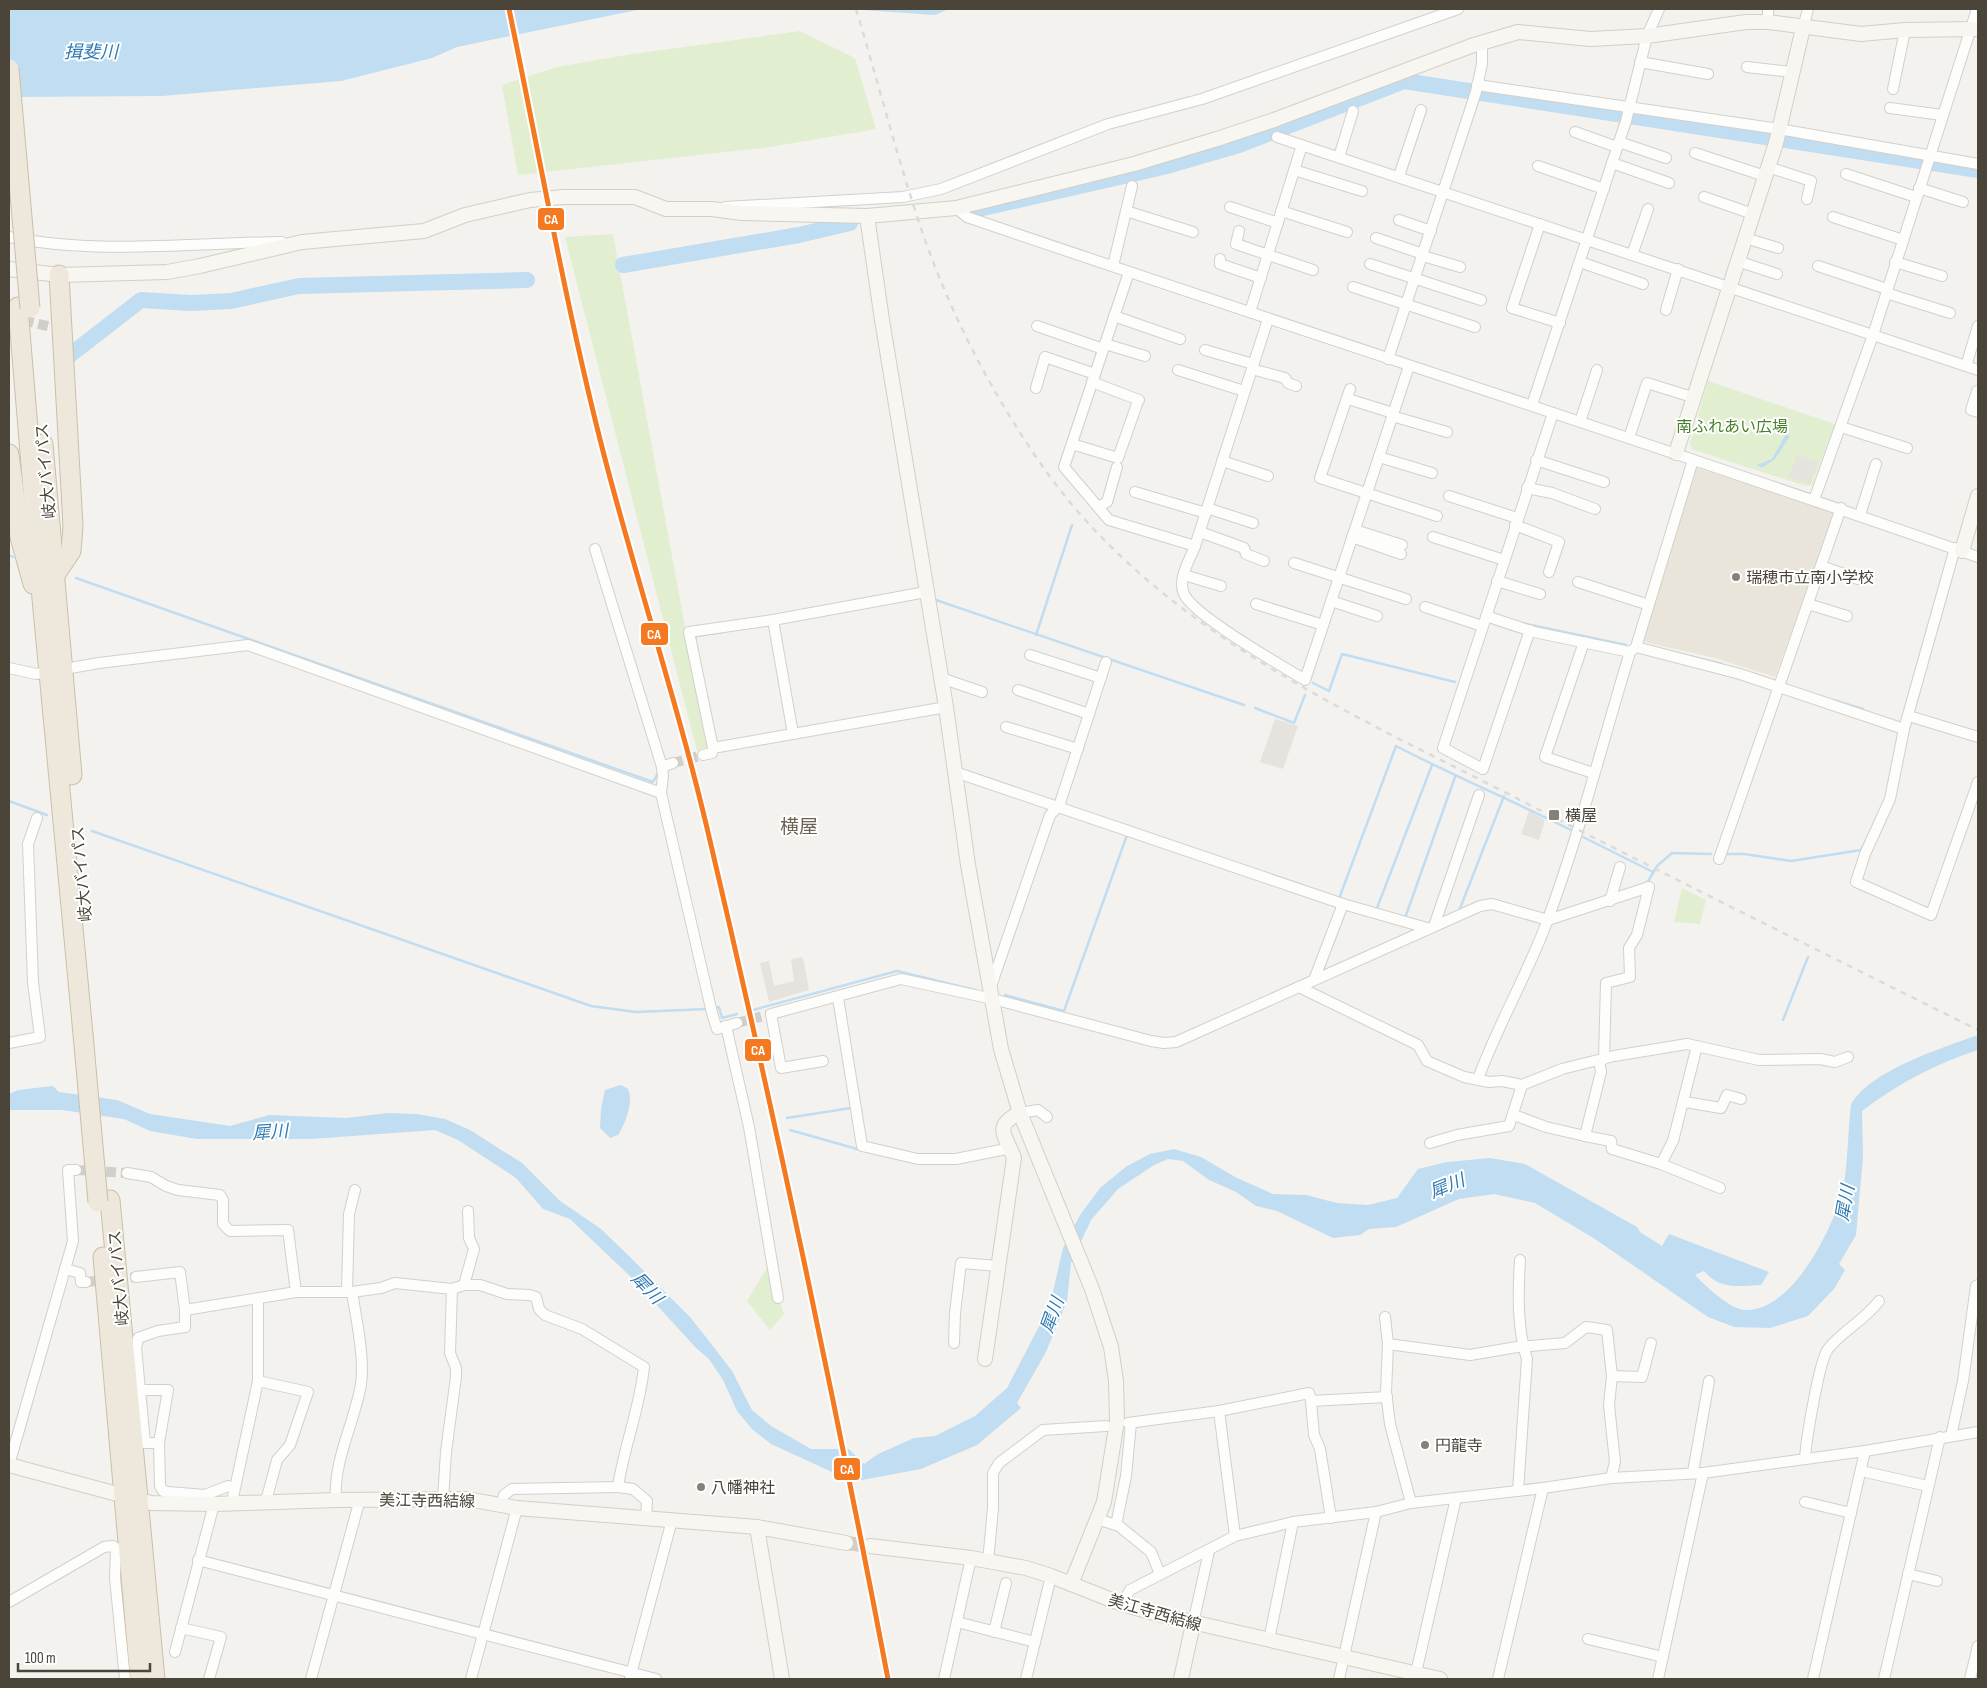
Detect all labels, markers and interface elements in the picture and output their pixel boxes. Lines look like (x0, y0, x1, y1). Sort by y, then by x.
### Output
water label: 揖斐川 (64, 42, 120, 63)
line badge: CA (537, 207, 565, 231)
text: CA (544, 211, 558, 228)
park label: 南ふれあい広場 (1676, 418, 1788, 437)
street label: 岐大バイパス (33, 422, 60, 519)
place label: 瑞穂市立南小学校 (1746, 569, 1874, 588)
marker: 瑞穂市立南小学校 (1730, 571, 1742, 583)
line badge: CA (640, 622, 669, 646)
text: CA (647, 626, 661, 643)
place label: 横屋 (1565, 807, 1597, 826)
marker: 横屋 (1547, 808, 1561, 822)
district label: 横屋 (780, 816, 818, 839)
street label: 岐大バイパス (69, 825, 96, 922)
line badge: CA (744, 1038, 772, 1062)
text: CA (751, 1042, 765, 1059)
water label: 犀川 (251, 1121, 291, 1144)
water label: 犀川 (1427, 1169, 1470, 1203)
water label: 犀川 (1832, 1182, 1859, 1223)
street label: 岐大バイパス (106, 1229, 133, 1326)
water label: 犀川 (627, 1268, 668, 1310)
water label: 犀川 (1036, 1293, 1069, 1336)
place label: 円龍寺 (1435, 1437, 1483, 1456)
marker: 円龍寺 (1419, 1439, 1431, 1451)
line badge: CA (833, 1457, 861, 1481)
text: CA (840, 1461, 854, 1478)
place label: 八幡神社 (711, 1479, 775, 1498)
marker: 八幡神社 (695, 1481, 707, 1493)
street label: 美江寺西結線 (379, 1491, 475, 1512)
street label: 美江寺西結線 (1106, 1591, 1203, 1636)
scale bar (18, 1640, 150, 1672)
text: 100 m (25, 1649, 56, 1668)

